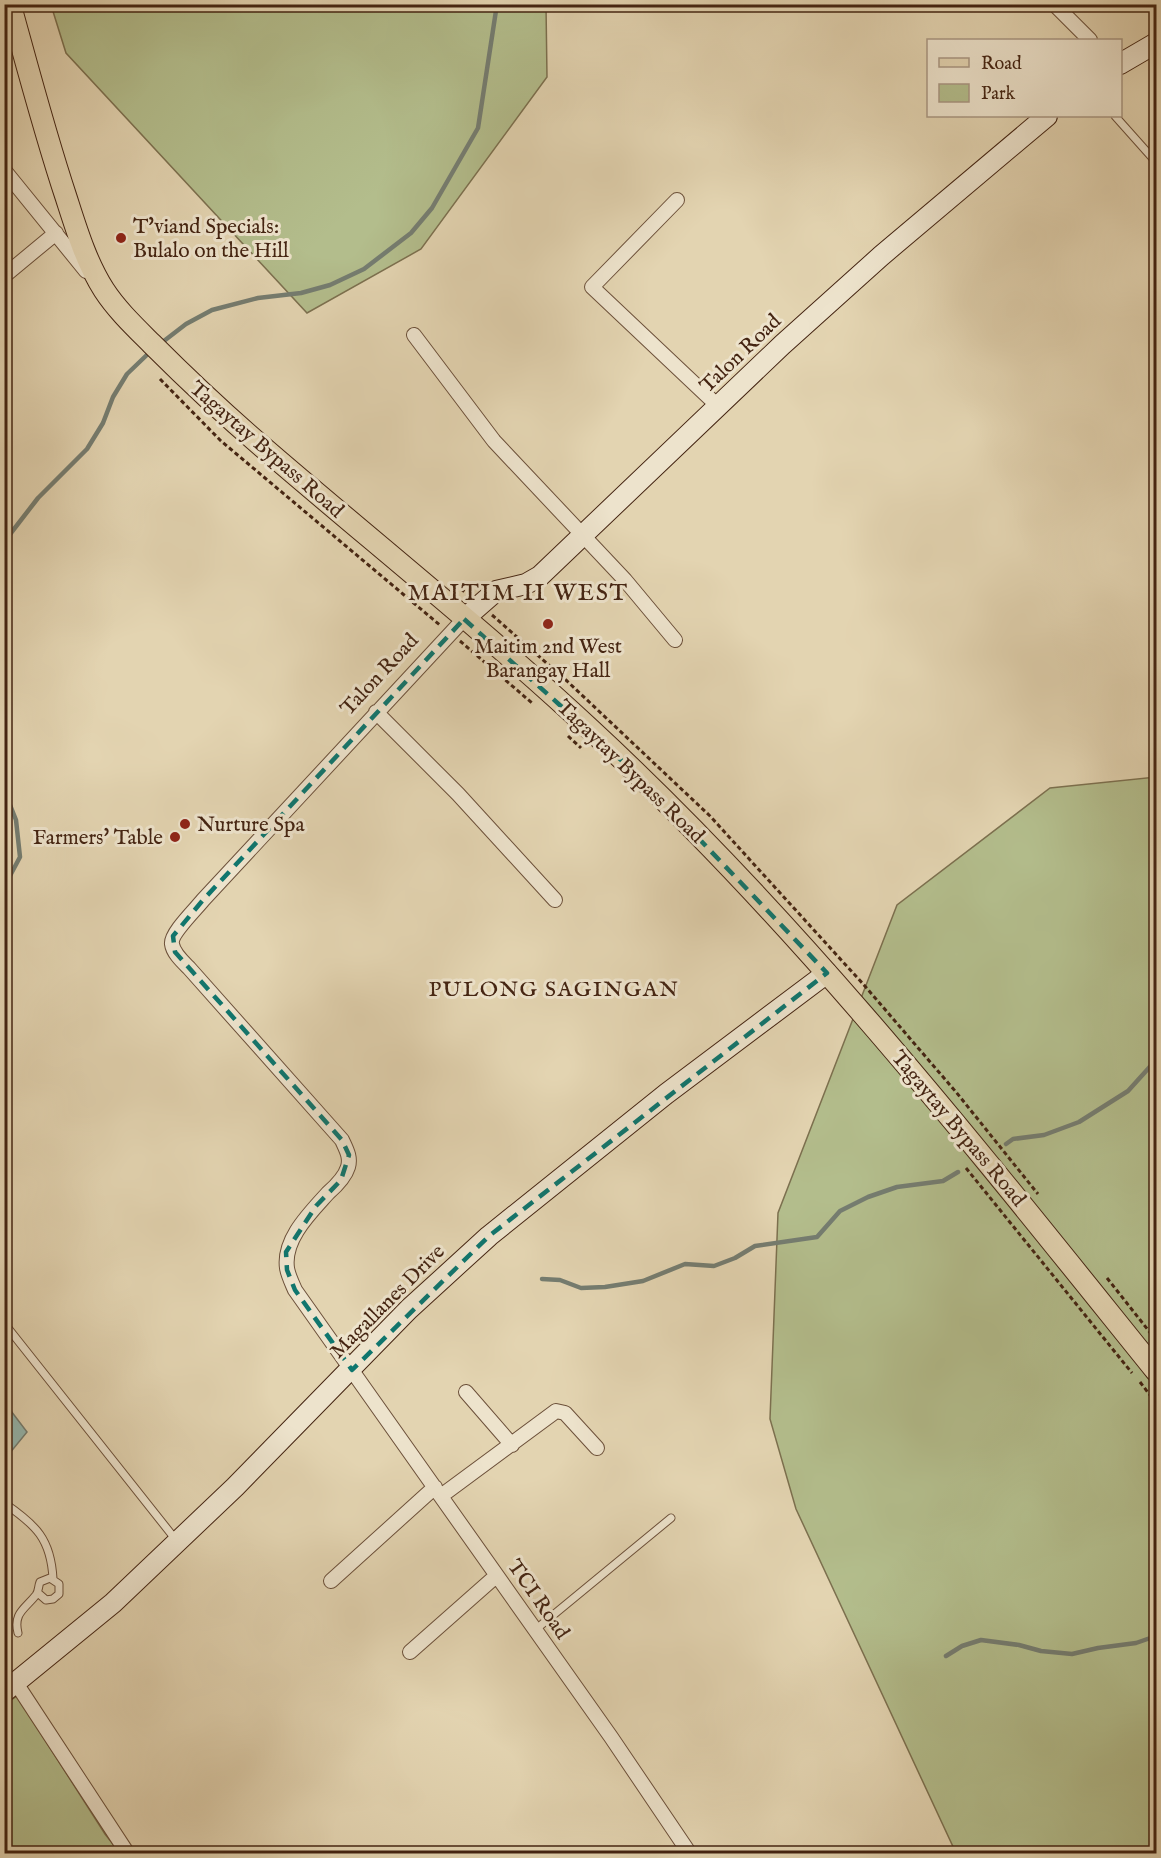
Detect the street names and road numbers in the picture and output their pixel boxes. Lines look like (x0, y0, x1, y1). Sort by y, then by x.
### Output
street label: Talon Road (695, 308, 788, 400)
street label: Tagaytay Bypass Road (183, 376, 349, 525)
street label: Talon Road (335, 628, 426, 722)
street label: Tagaytay Bypass Road (550, 694, 710, 850)
street label: Tagaytay Bypass Road (885, 1045, 1032, 1213)
street label: Magallanes Drive (325, 1239, 451, 1365)
street label: TCI Road (501, 1555, 575, 1646)

